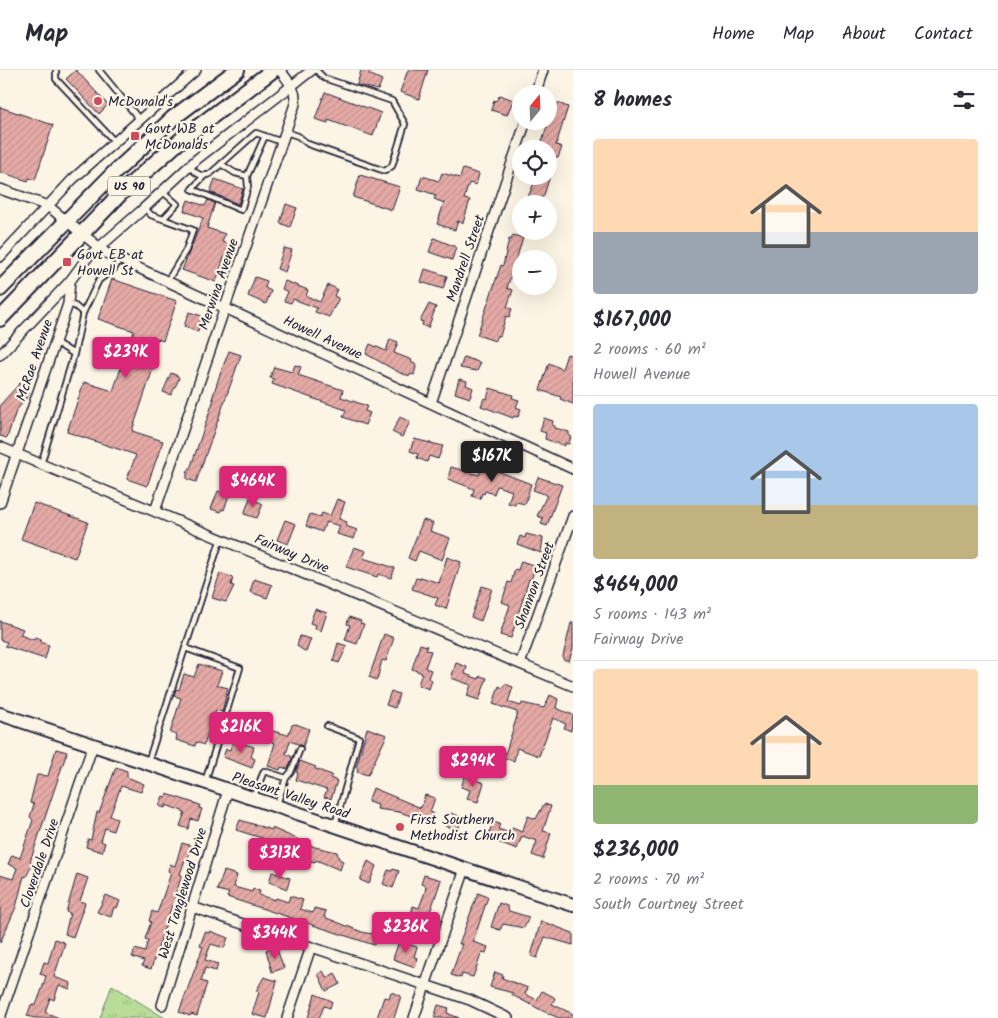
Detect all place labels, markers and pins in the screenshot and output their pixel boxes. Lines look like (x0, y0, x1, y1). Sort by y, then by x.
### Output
place label: McDonald's (108, 91, 173, 113)
marker: McDonald's (92, 95, 104, 107)
place label: Govt WB at McDonalds (145, 118, 215, 156)
marker: Govt WB at McDonalds (129, 130, 141, 142)
place label: Govt EB at Howell St (77, 244, 144, 282)
marker: Govt EB at Howell St (61, 256, 73, 268)
pin: $239K (91, 336, 161, 379)
pin: $167K (457, 440, 527, 483)
pin: $464K (218, 466, 288, 508)
pin: $216K (206, 712, 276, 754)
pin: $294K (438, 746, 508, 788)
place label: First Southern Methodist Church (410, 809, 515, 847)
marker: First Southern Methodist Church (394, 821, 406, 833)
pin: $313K (245, 838, 315, 880)
pin: $236K (371, 912, 441, 954)
pin: $344K (240, 918, 310, 960)

